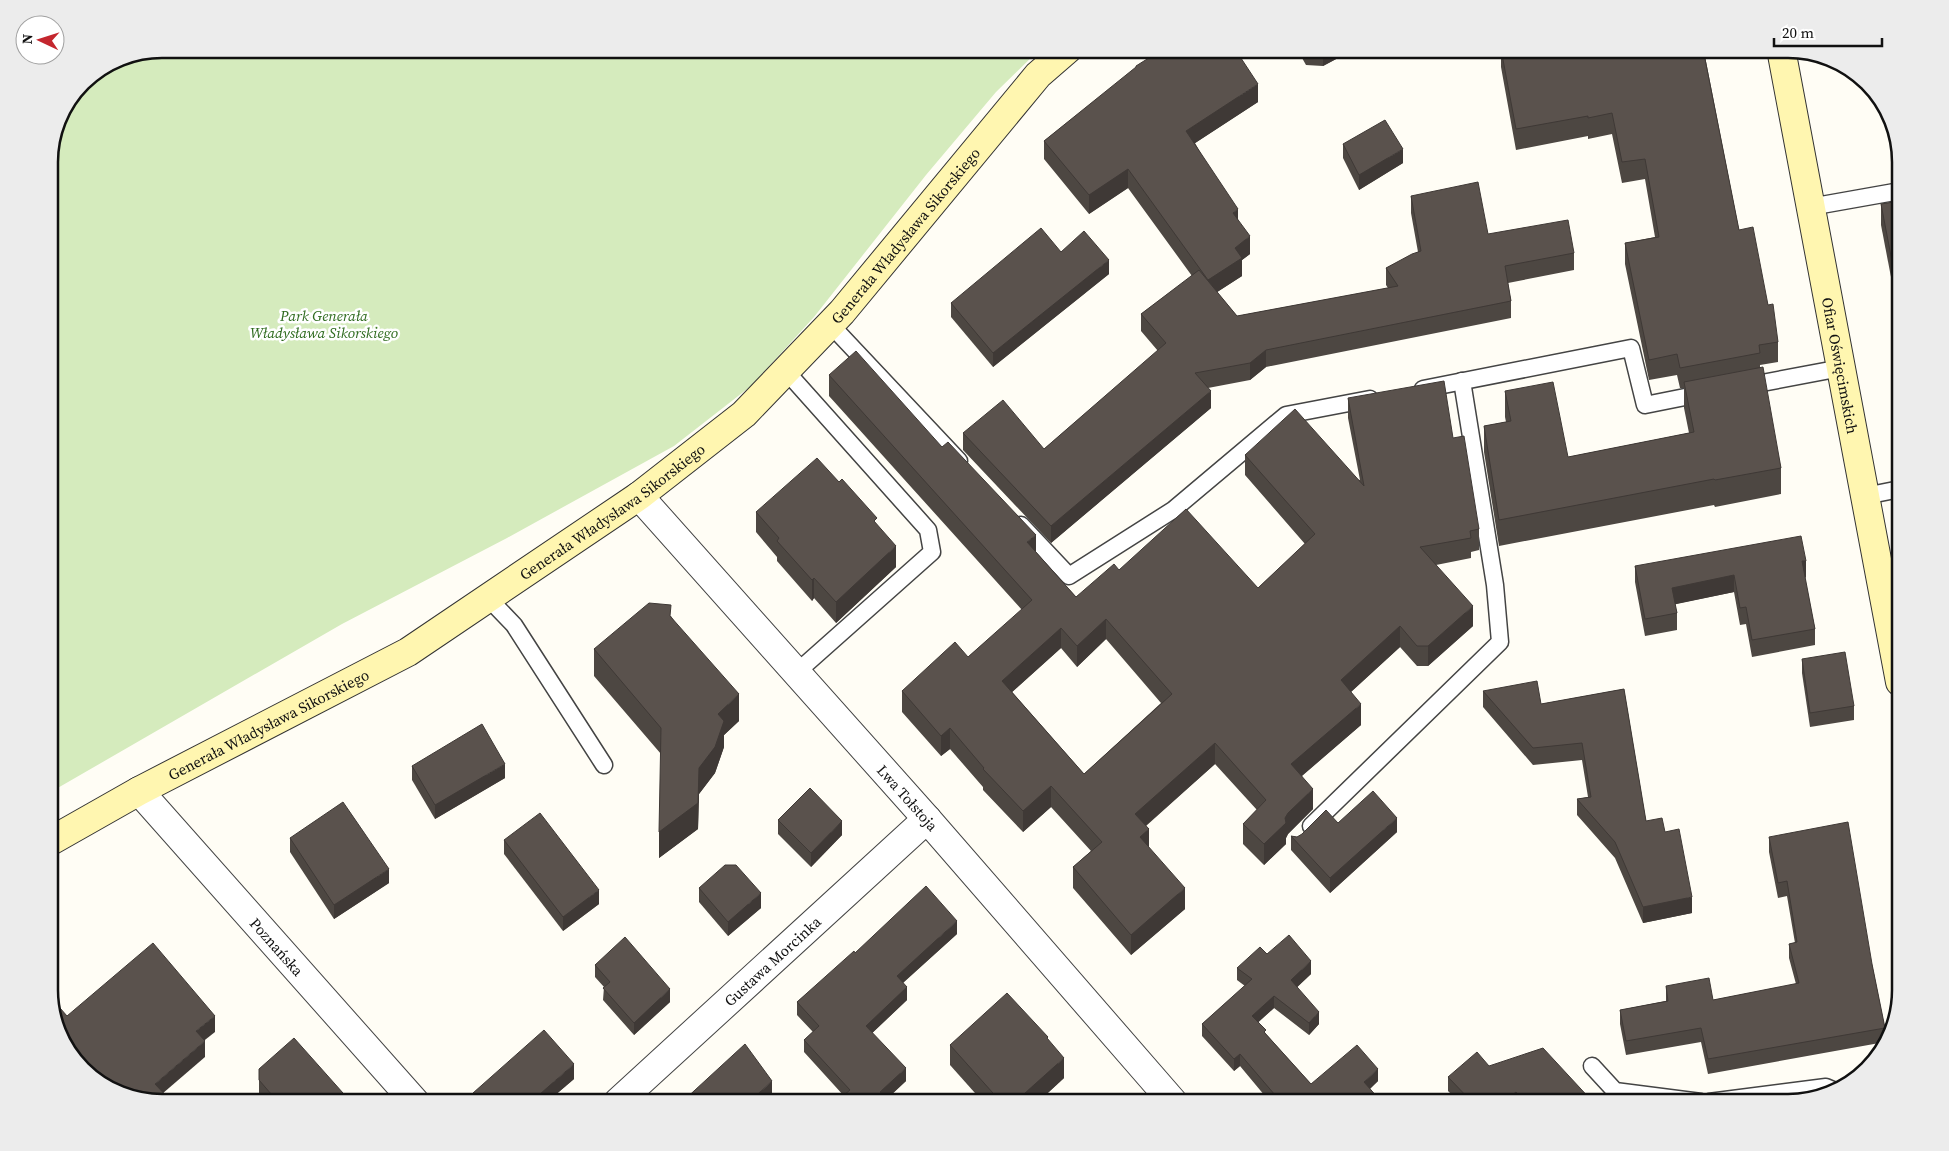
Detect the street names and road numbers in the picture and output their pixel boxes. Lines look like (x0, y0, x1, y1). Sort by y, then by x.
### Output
street label: Generała Władysława Sikorskiego (826, 143, 985, 328)
street label: Ofiar Oświęcimskich (1817, 295, 1864, 435)
street label: Generała Władysława Sikorskiego (515, 438, 709, 585)
street label: Generała Władysława Sikorskiego (164, 664, 372, 785)
street label: Lwa Tołstoja (873, 760, 943, 836)
street label: Gustawa Morcinka (719, 911, 825, 1011)
street label: Poznańska (245, 913, 309, 981)

